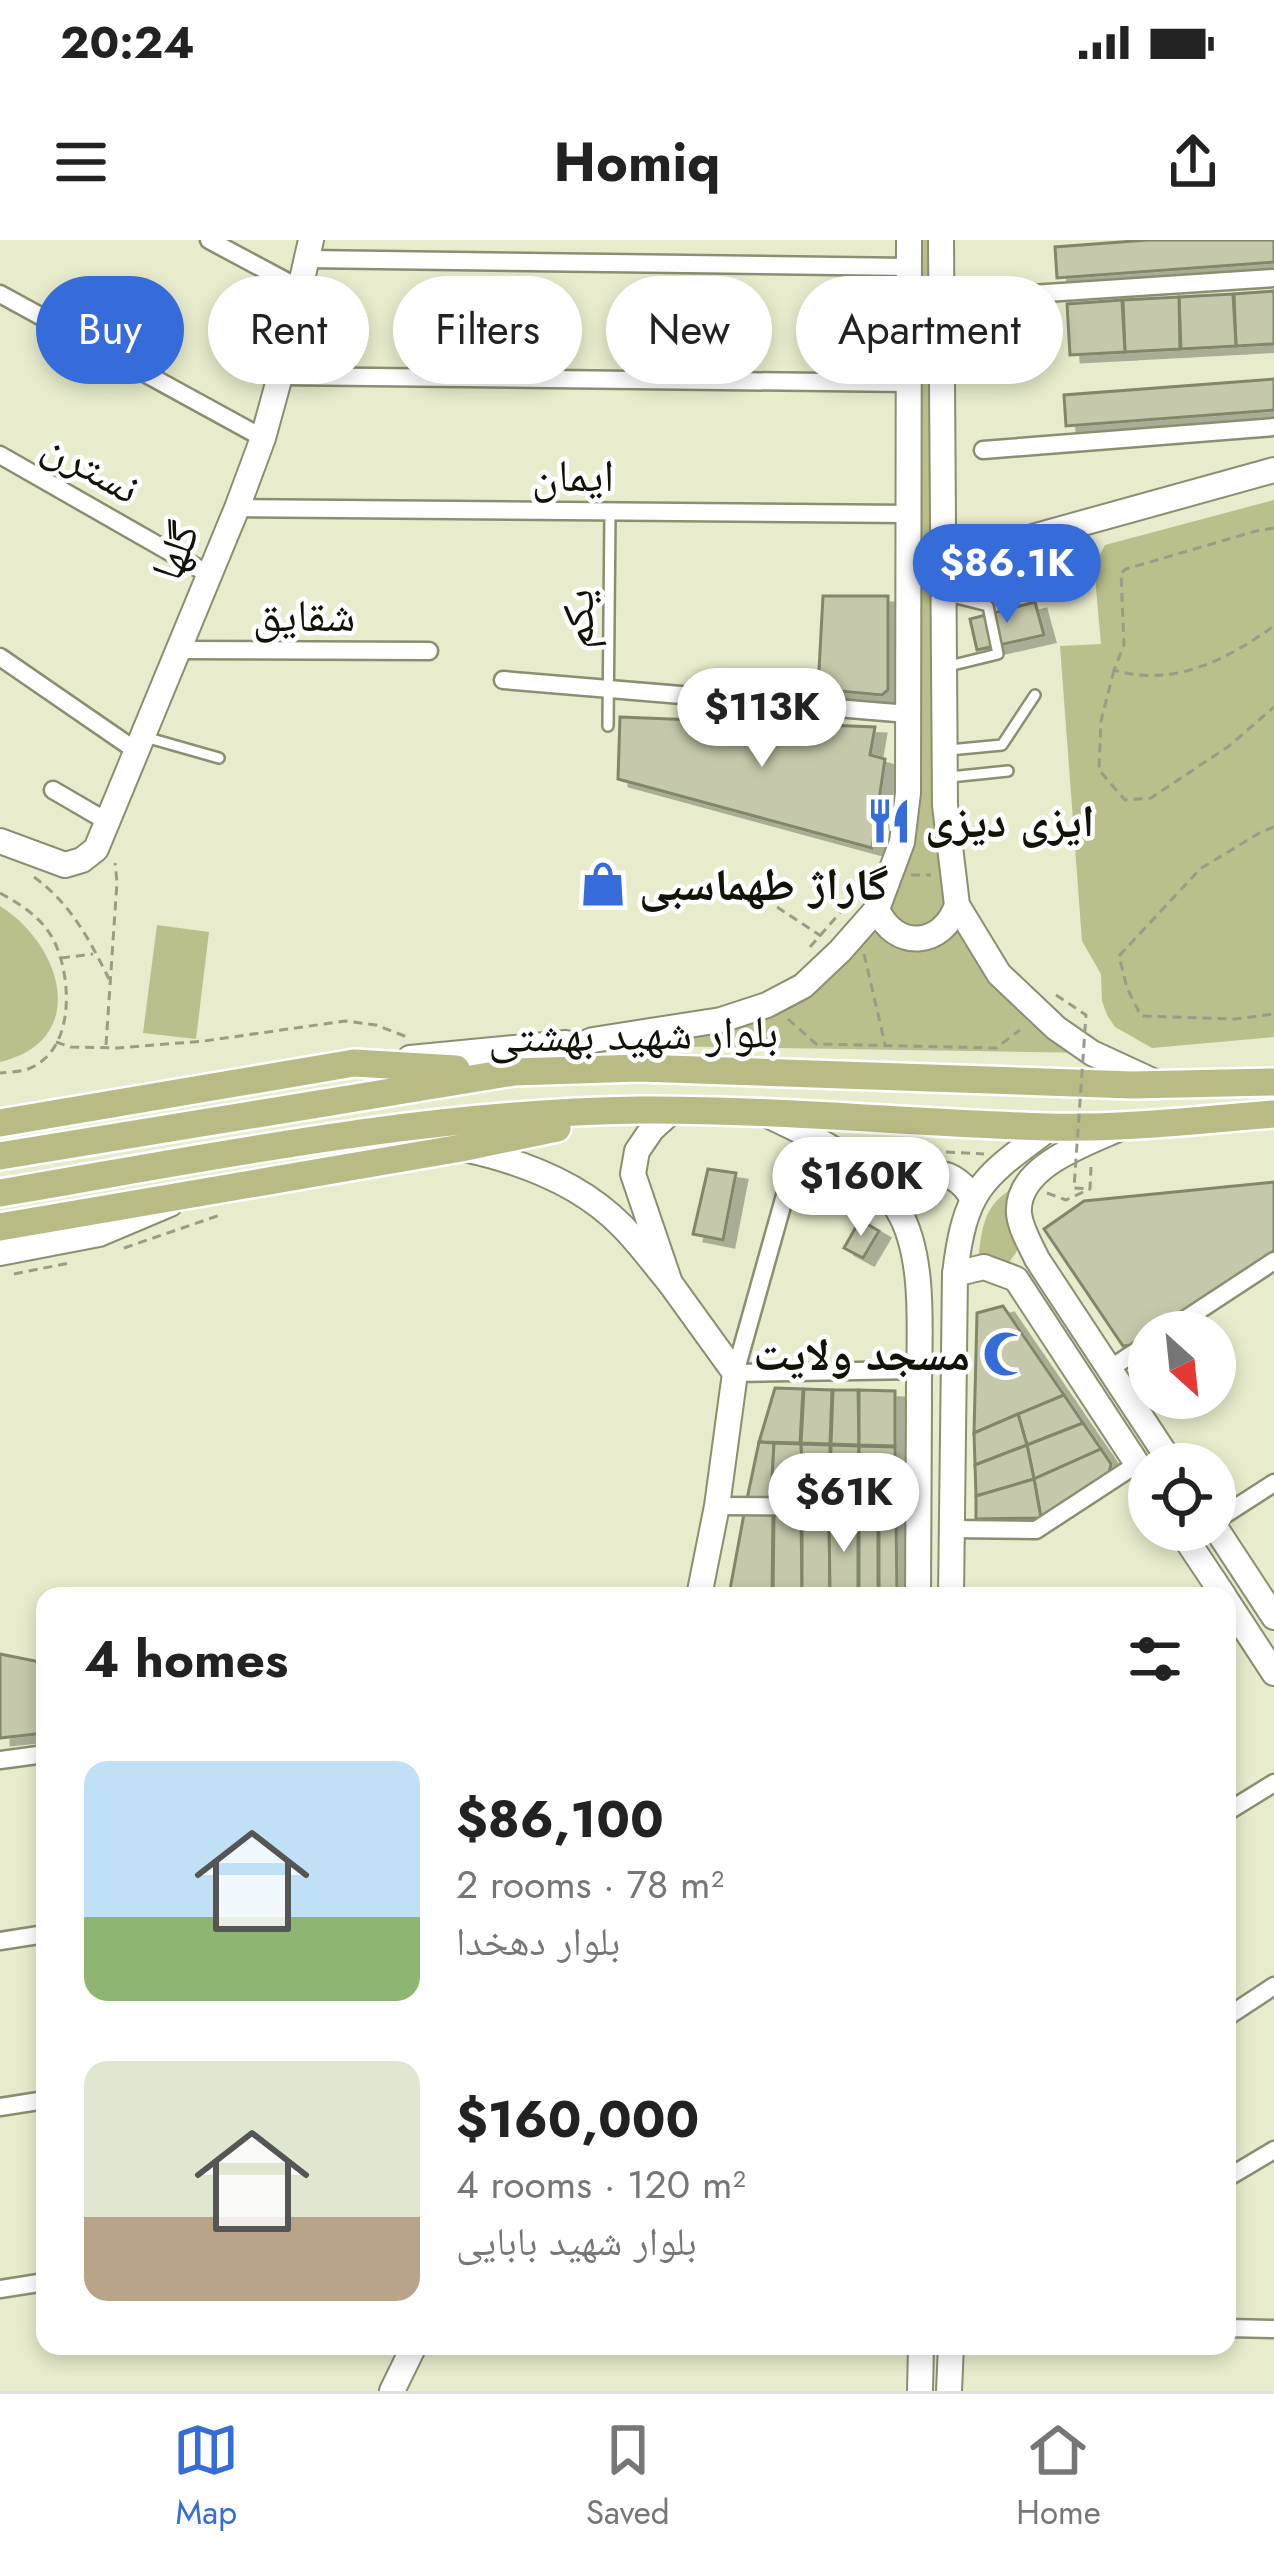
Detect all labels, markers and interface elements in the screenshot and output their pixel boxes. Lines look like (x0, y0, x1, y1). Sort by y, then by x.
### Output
text: 20:24 (60, 10, 195, 75)
text: Homiq (554, 123, 720, 201)
icon: menu (48, 129, 114, 195)
icon: share (1160, 129, 1226, 195)
chip: Buy (36, 276, 184, 384)
chip: Rent (208, 276, 369, 384)
chip: Filters (393, 276, 582, 384)
chip: New (606, 276, 772, 384)
chip: Apartment (796, 276, 1063, 384)
street label: نسترن (31, 412, 153, 520)
street label: ایمان (532, 443, 614, 508)
street label: گلها (134, 512, 216, 590)
pin: $86.1K (909, 524, 1105, 626)
text: $86.1K (940, 534, 1074, 591)
street label: شقایق (253, 583, 355, 648)
street label: یکم (545, 589, 610, 649)
pin: $113K (678, 668, 846, 770)
text: $113K (704, 678, 820, 735)
place label: ایزی دیزی (925, 789, 1095, 854)
restaurant icon: ایزی دیزی (864, 796, 914, 846)
place label: گاراژ طهماسبی (639, 852, 888, 917)
shop icon: گاراژ طهماسبی (578, 859, 628, 909)
street label: بلوار شهید بهشتی (487, 999, 779, 1069)
pin: $160K (777, 1137, 945, 1239)
text: $160K (799, 1147, 923, 1204)
north arrow (1128, 1311, 1236, 1419)
map controls (1128, 1311, 1236, 1551)
place label: مسجد ولایت (753, 1322, 970, 1387)
mosque icon: مسجد ولایت (981, 1329, 1031, 1379)
button: locate (1128, 1443, 1236, 1551)
pin: $61K (773, 1453, 915, 1555)
text: $61K (795, 1463, 893, 1520)
text: 4 homes (84, 1622, 288, 1696)
icon: filters (1122, 1626, 1188, 1692)
text: $86,100 (456, 1782, 664, 1856)
icon: home (180, 1809, 324, 1953)
text: 2 rooms · 78 m² (456, 1856, 724, 1913)
text: بلوار دهخدا (456, 1913, 620, 1970)
text: $160,000 (456, 2082, 699, 2156)
icon: home (180, 2109, 324, 2253)
text: 4 rooms · 120 m² (456, 2156, 746, 2213)
text: بلوار شهید بابایی (456, 2213, 697, 2270)
tab: Map (173, 2417, 239, 2536)
tab: Saved (586, 2417, 670, 2536)
tab: Home (1016, 2417, 1101, 2536)

